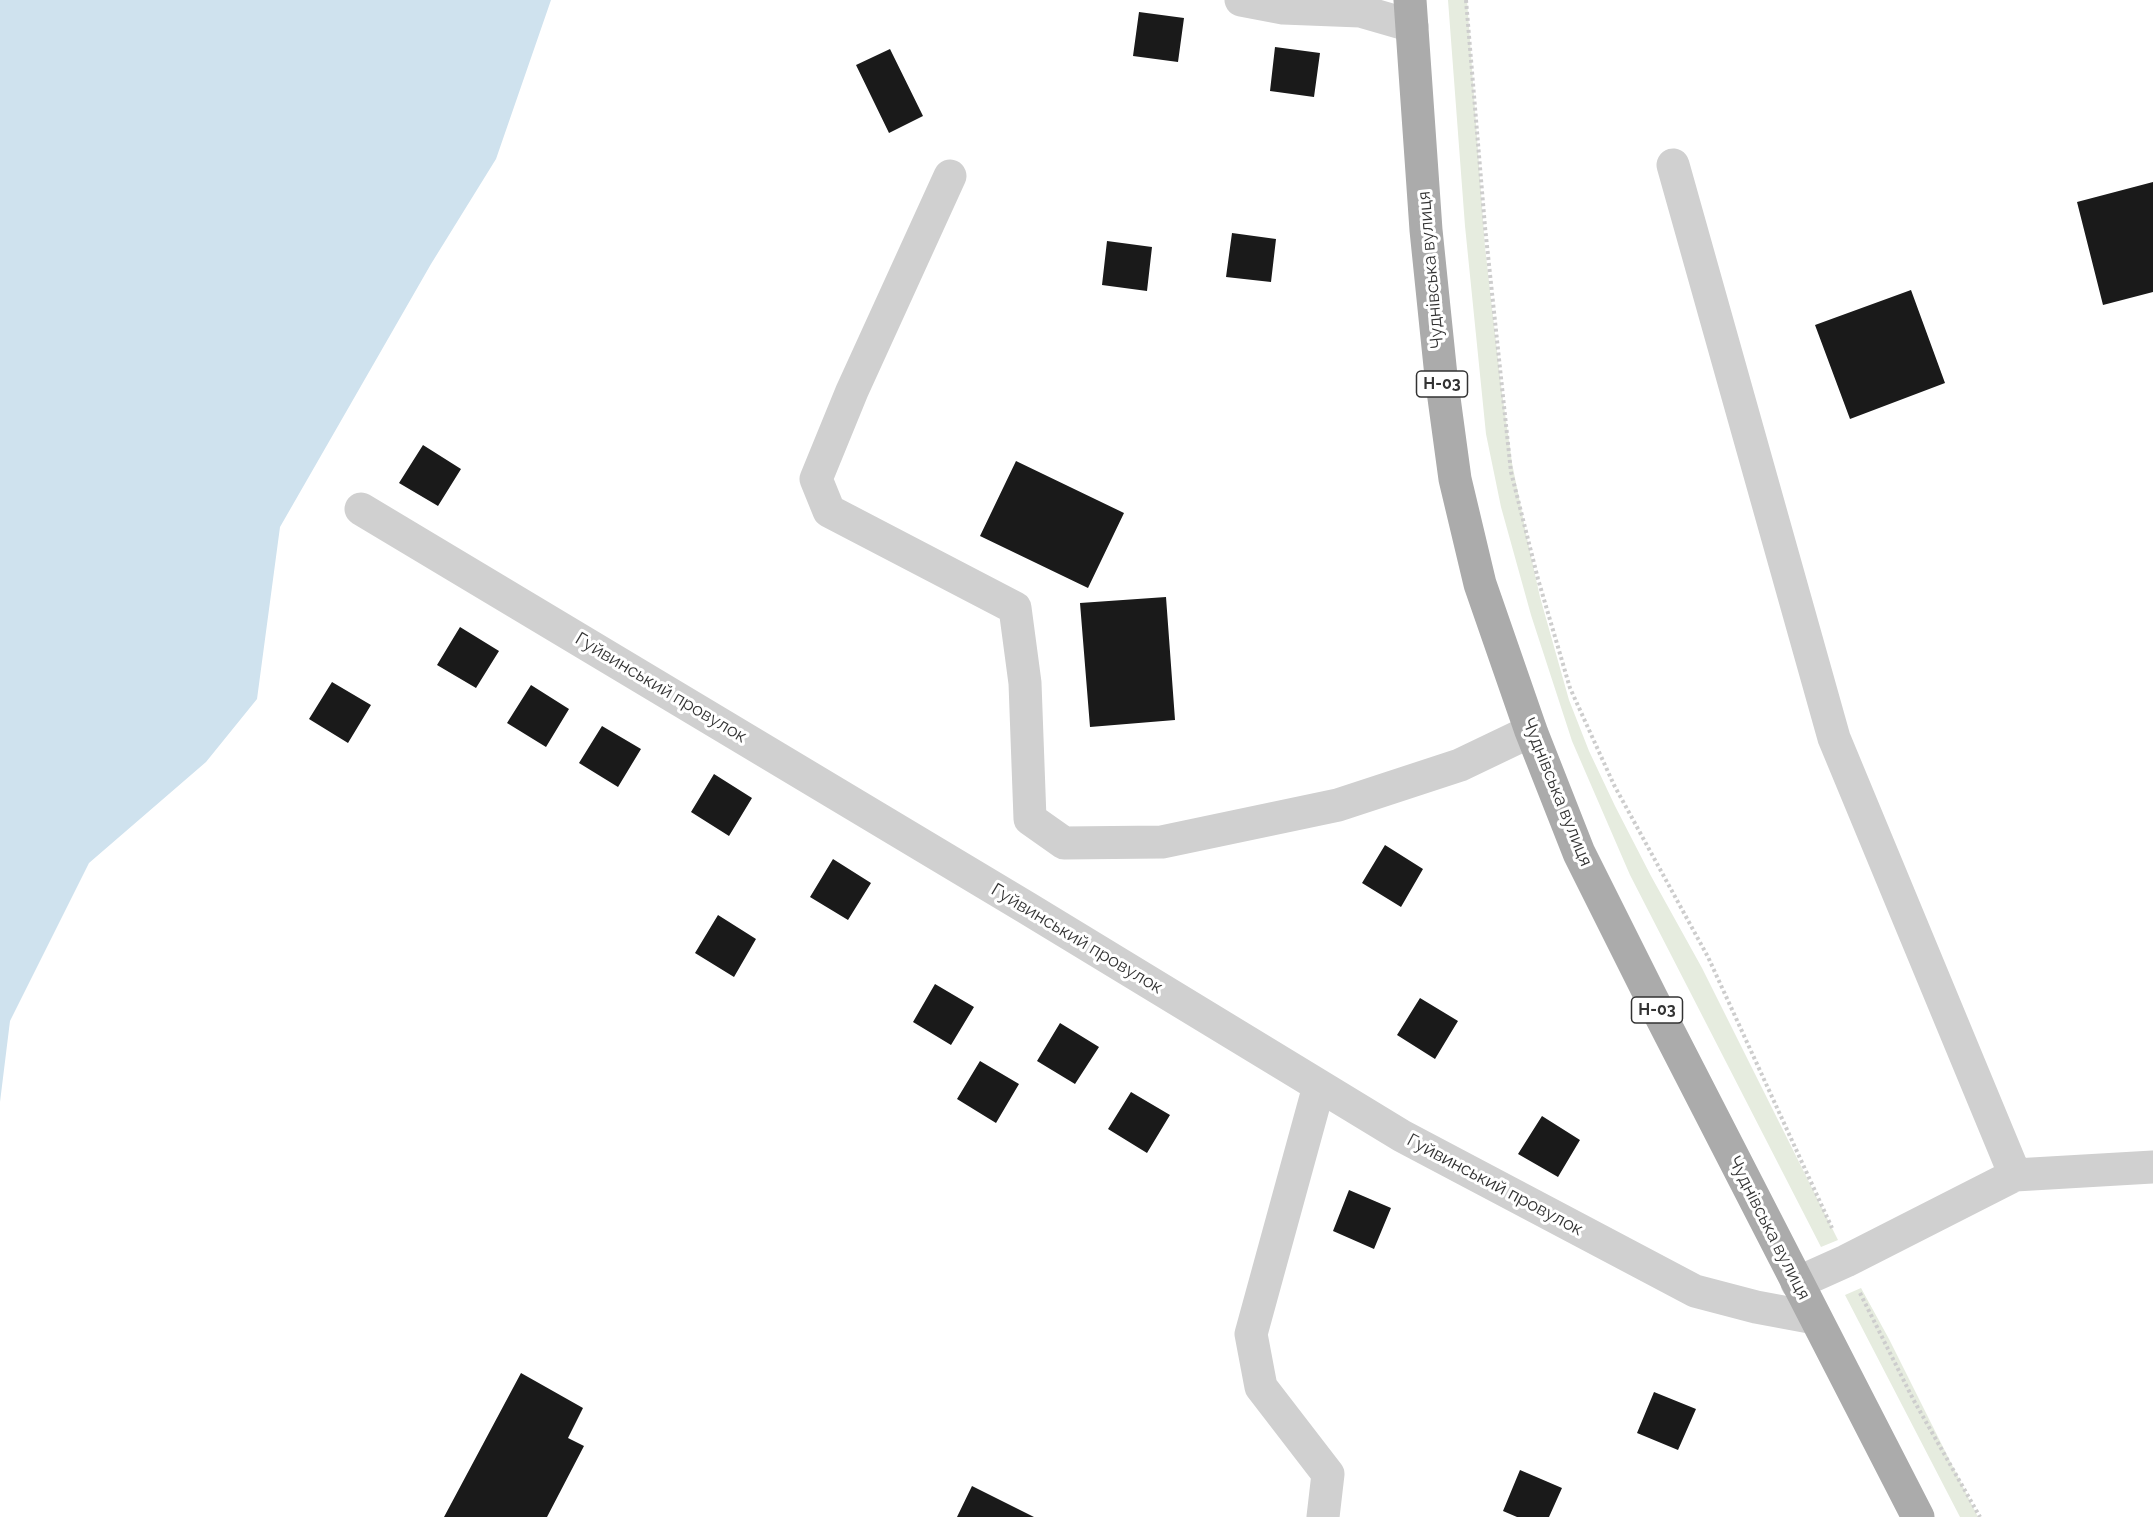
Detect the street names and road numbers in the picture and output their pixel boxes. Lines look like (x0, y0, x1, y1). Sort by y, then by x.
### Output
street label: Чуднівська вулиця (1413, 190, 1449, 350)
road number: Н-03 (1416, 371, 1468, 397)
street label: Гуйвинський провулок (571, 628, 751, 748)
street label: Чуднівська вулиця (1517, 715, 1597, 869)
street label: Гуйвинський провулок (987, 879, 1167, 999)
road number: Н-03 (1632, 997, 1682, 1023)
street label: Гуйвинський провулок (1403, 1129, 1587, 1241)
street label: Чуднівська вулиця (1723, 1153, 1815, 1303)

